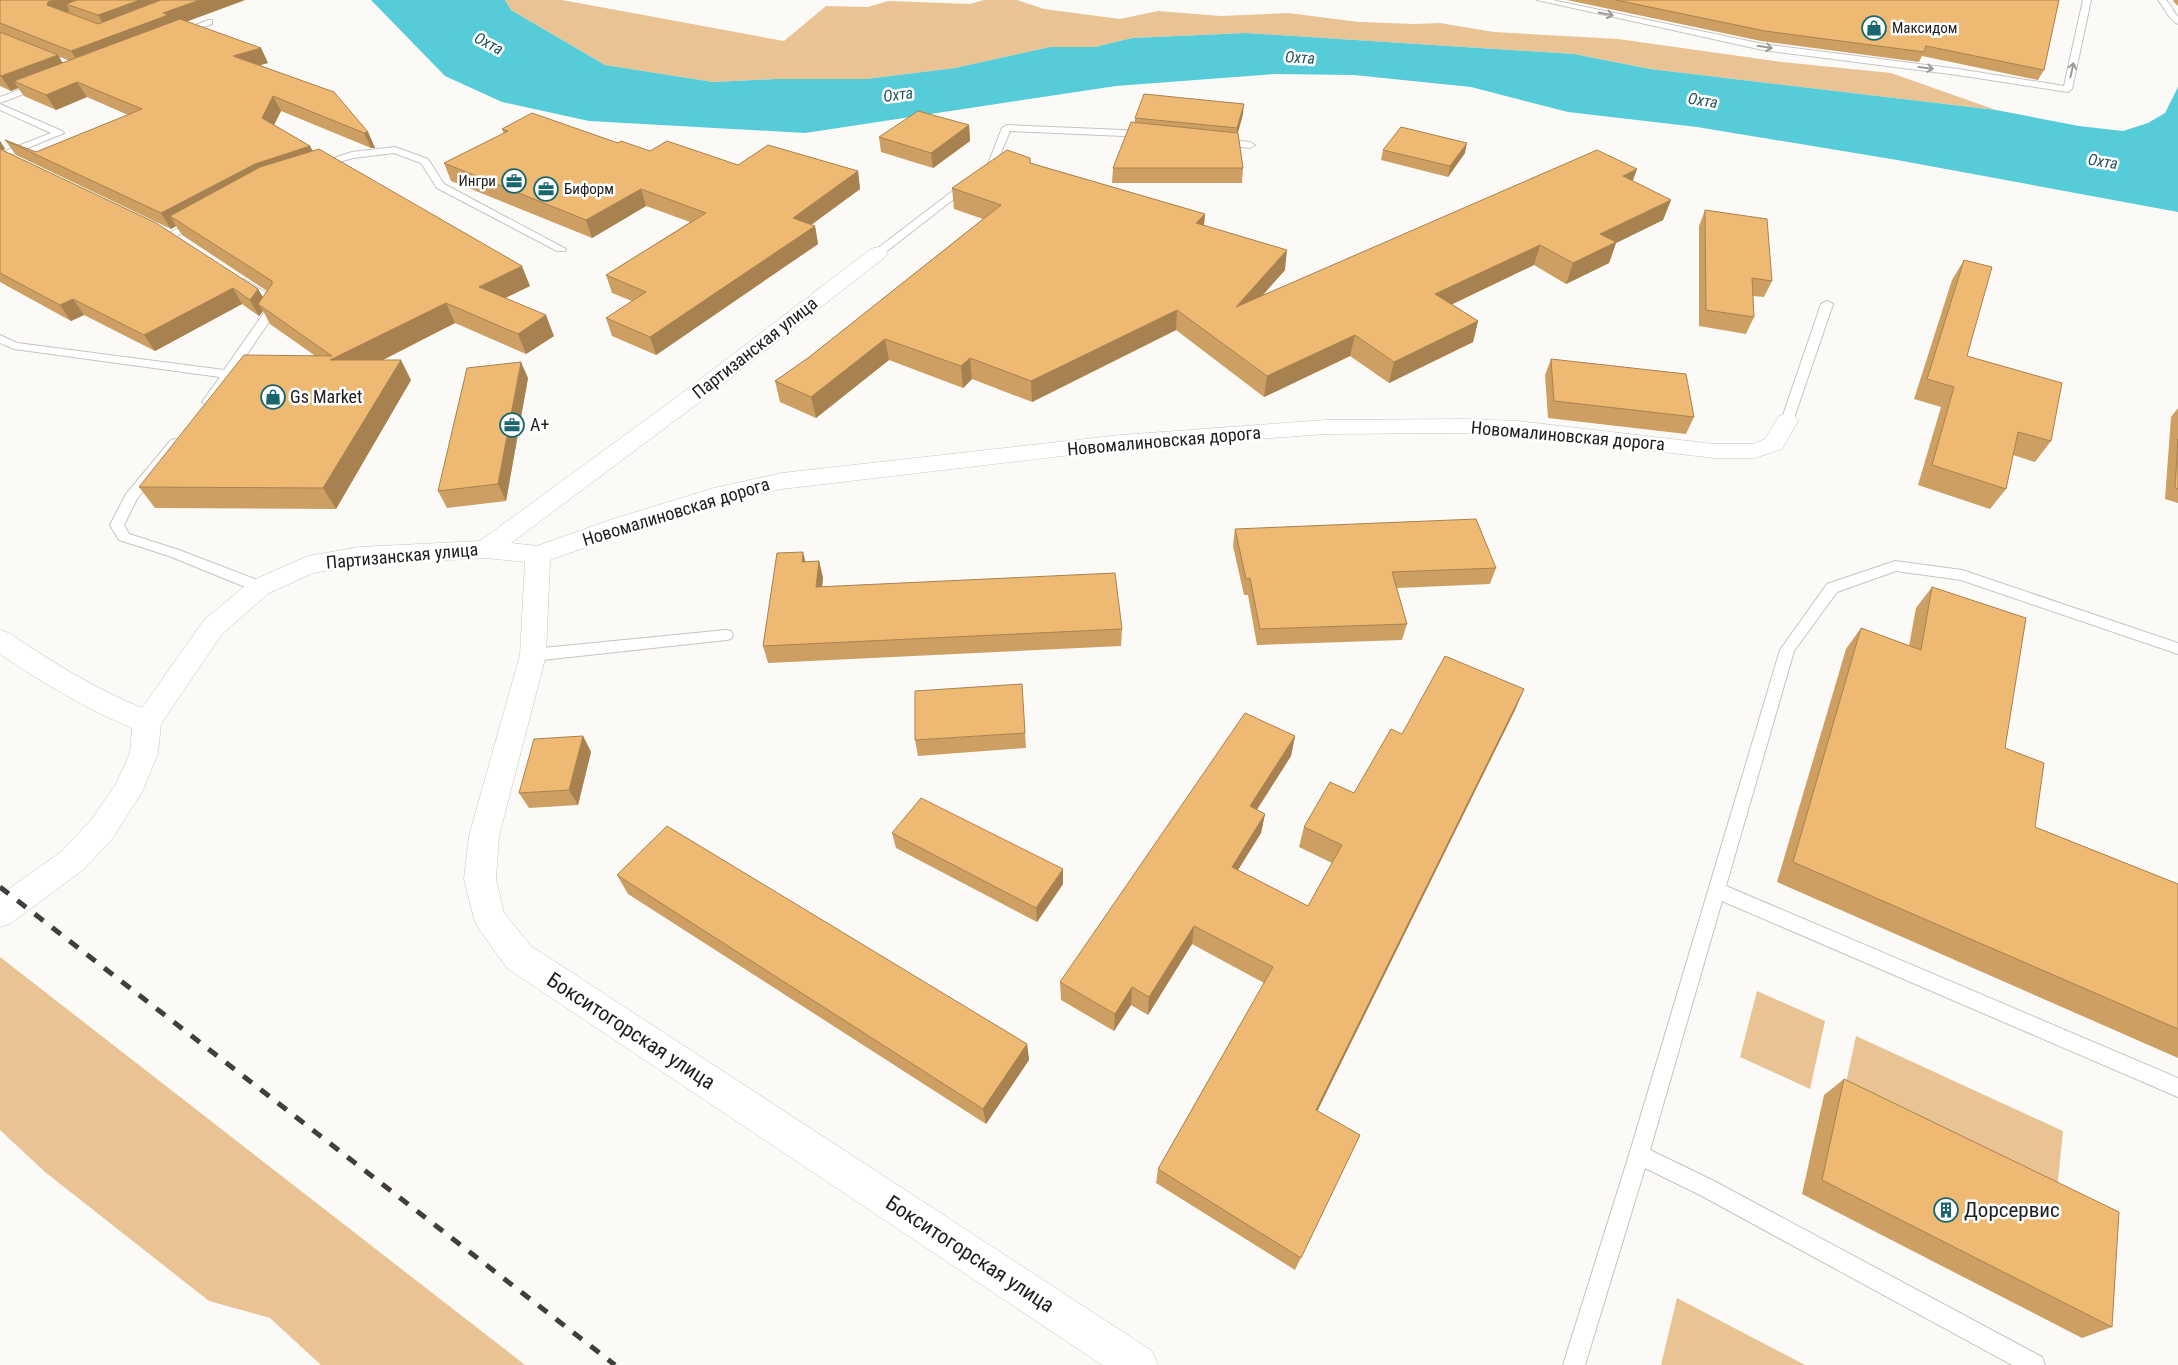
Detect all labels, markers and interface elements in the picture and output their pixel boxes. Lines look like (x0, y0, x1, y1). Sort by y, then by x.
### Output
one-way arrow (1597, 10, 1613, 19)
shop icon: Максидом (1861, 15, 1887, 41)
place label: Максидом (1892, 19, 1957, 37)
water label: Охта (471, 28, 506, 59)
one-way arrow (1756, 43, 1772, 53)
water label: Охта (1284, 47, 1315, 68)
one-way arrow (2068, 62, 2077, 78)
one-way arrow (1918, 63, 1934, 73)
water label: Охта (882, 83, 914, 106)
water label: Охта (1687, 89, 1719, 112)
water label: Охта (2087, 150, 2119, 173)
office icon: Ингри (501, 168, 527, 194)
place label: Ингри (458, 172, 496, 190)
office icon: Биформ (533, 176, 559, 202)
place label: Биформ (564, 180, 614, 198)
street label: Партизанская улица (688, 292, 821, 403)
shop icon: Gs Market (260, 384, 286, 410)
place label: Gs Market (290, 386, 362, 407)
office icon: А+ (499, 412, 525, 438)
place label: А+ (530, 414, 549, 435)
street label: Новомалиновская дорога (1470, 417, 1666, 454)
street label: Новомалиновская дорога (1066, 422, 1262, 459)
street label: Новомалиновская дорога (580, 473, 772, 550)
street label: Партизанская улица (325, 538, 479, 573)
street label: Бокситогорская улица (542, 968, 720, 1094)
street label: Бокситогорская улица (881, 1191, 1059, 1317)
building icon: Дорсервис (1933, 1197, 1959, 1223)
place label: Дорсервис (1964, 1198, 2060, 1222)

